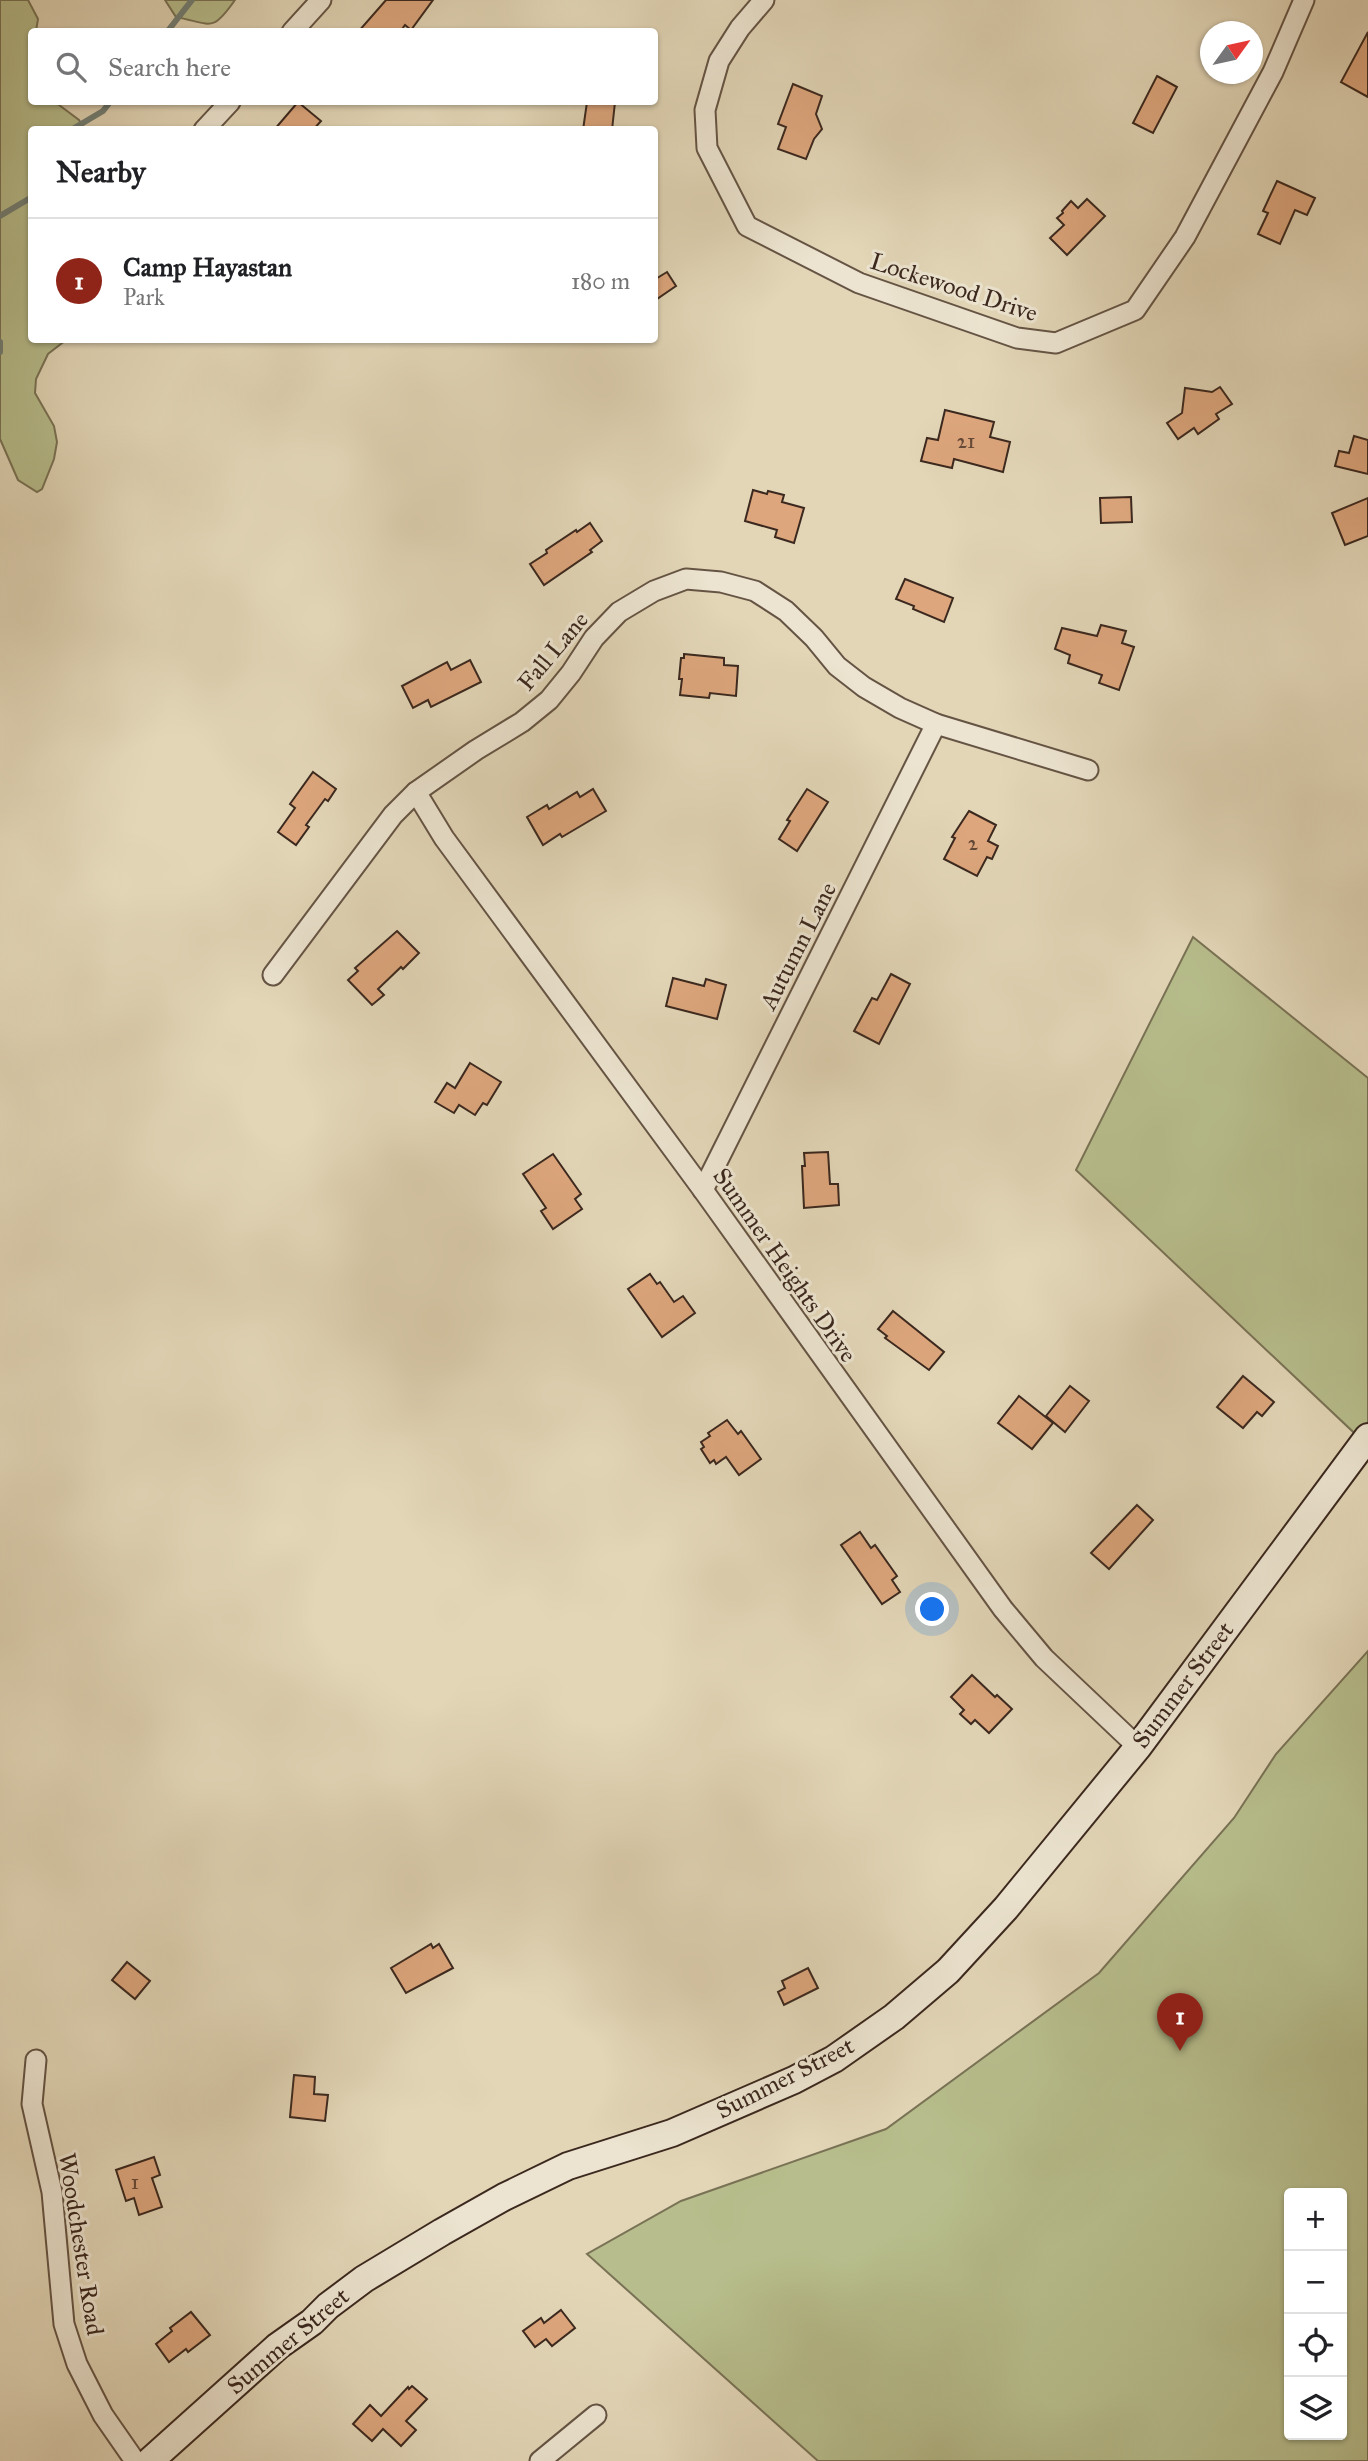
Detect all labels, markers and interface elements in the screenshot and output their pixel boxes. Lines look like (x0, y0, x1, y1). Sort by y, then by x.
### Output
north arrow (1200, 21, 1263, 84)
search box (28, 28, 658, 105)
icon: search (52, 48, 90, 86)
text: Search here (108, 51, 231, 83)
text: Nearby (56, 154, 146, 190)
street label: Lockewood Drive (867, 246, 1041, 328)
text: Camp Hayastan (123, 251, 292, 283)
text: 1 (74, 267, 84, 295)
text: 180 m (571, 267, 630, 295)
text: Park (123, 283, 165, 311)
house number: 21 (957, 428, 975, 454)
street label: Fall Lane (511, 605, 595, 697)
house number: 2 (968, 830, 979, 856)
street label: Autumn Lane (753, 877, 843, 1016)
street label: Summer Heights Drive (707, 1162, 863, 1368)
your location (915, 1592, 949, 1626)
street label: Summer Street (1126, 1615, 1241, 1754)
pin: 1 (1157, 1993, 1203, 2051)
street label: Summer Street (711, 2030, 859, 2126)
street label: Woodchester Road (52, 2151, 110, 2337)
house number: 1 (131, 2169, 139, 2195)
map controls (1284, 2188, 1347, 2440)
button: + (1284, 2188, 1347, 2251)
button: − (1284, 2251, 1347, 2314)
street label: Summer Street (221, 2281, 356, 2401)
button: locate (1284, 2314, 1347, 2377)
button: layers (1284, 2377, 1347, 2440)

